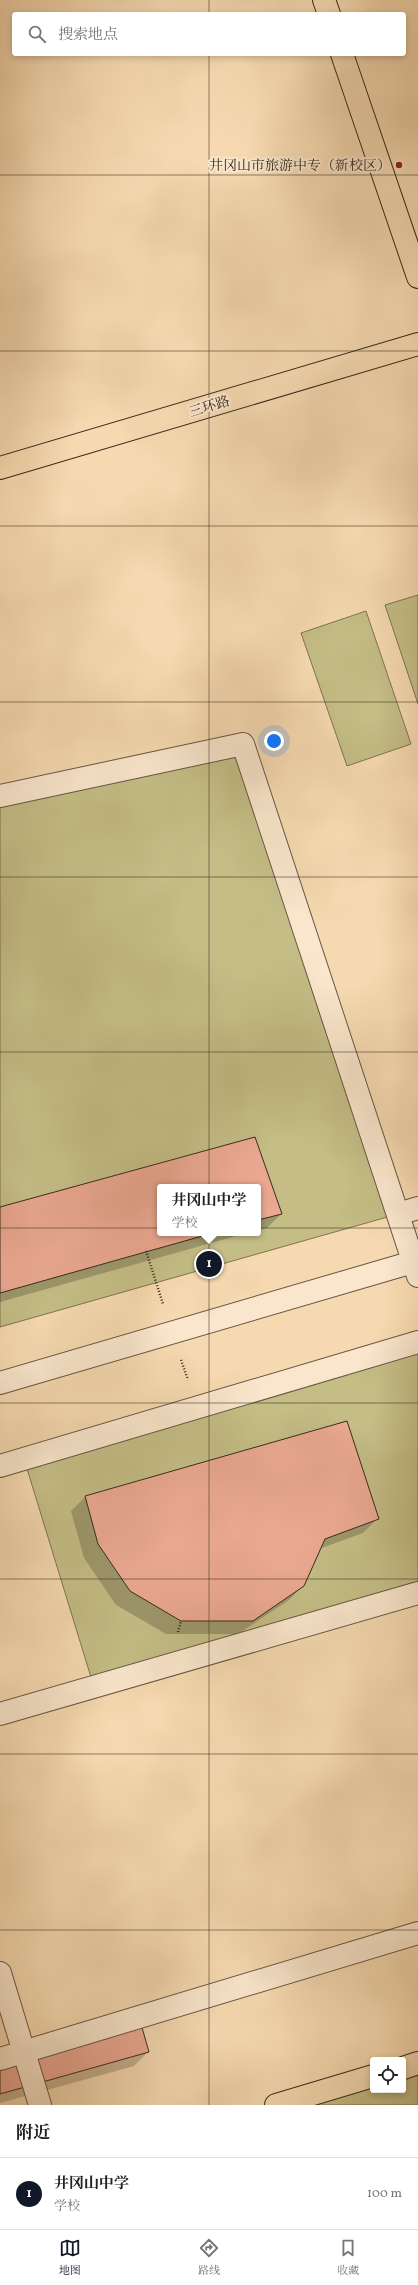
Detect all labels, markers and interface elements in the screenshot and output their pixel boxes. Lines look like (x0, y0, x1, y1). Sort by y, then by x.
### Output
search box (12, 12, 406, 56)
icon: search (26, 23, 48, 45)
text: 搜索地点 (58, 25, 118, 46)
place label: 井冈山市旅游中专（新校区） (209, 157, 391, 176)
marker: 井冈山市旅游中专（新校区） (394, 160, 404, 170)
street label: 三环路 (187, 392, 232, 423)
your location (264, 731, 284, 751)
popup (157, 1184, 261, 1236)
text: 井冈山中学 (171, 1191, 247, 1212)
text: 学校 (171, 1215, 198, 1233)
pin: 1 (196, 1249, 222, 1279)
map controls (370, 2057, 406, 2093)
button: locate (370, 2057, 406, 2093)
text: 附近 (16, 2122, 50, 2145)
text: 井冈山中学 (54, 2174, 129, 2195)
text: 1 (26, 2185, 32, 2203)
text: 100 m (367, 2185, 402, 2203)
text: 学校 (54, 2198, 80, 2216)
tab: 地图 (59, 2237, 81, 2279)
tab: 路线 (198, 2237, 220, 2279)
tab: 收藏 (337, 2237, 359, 2279)

